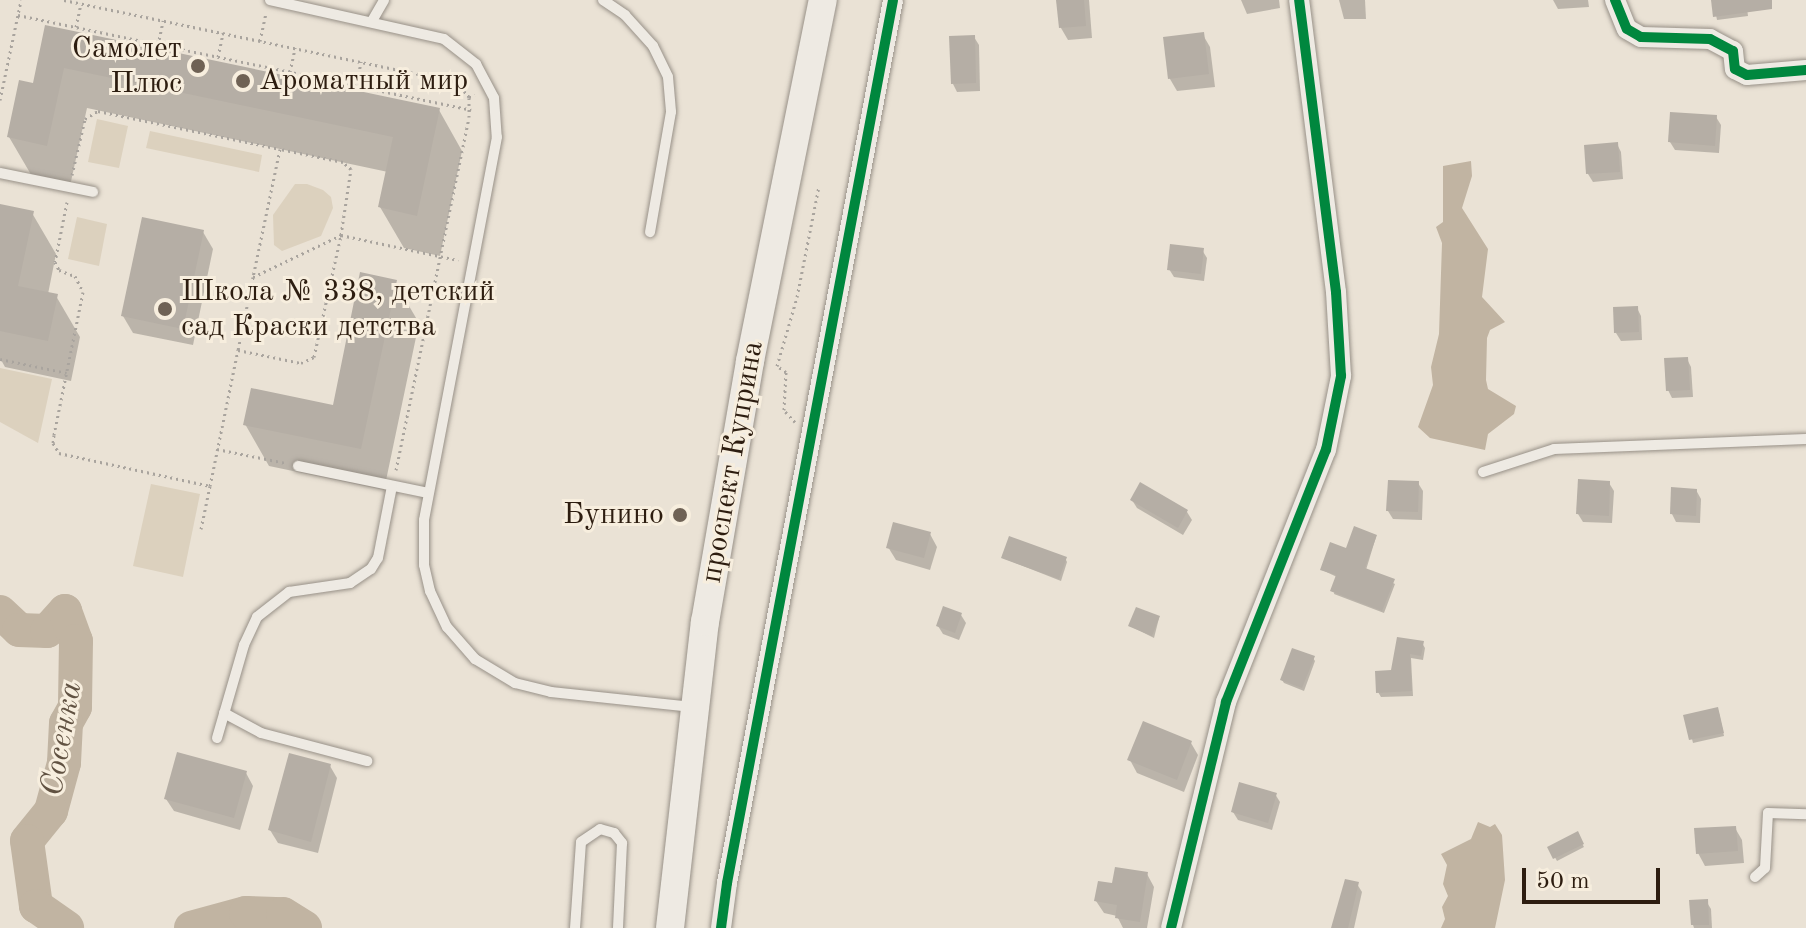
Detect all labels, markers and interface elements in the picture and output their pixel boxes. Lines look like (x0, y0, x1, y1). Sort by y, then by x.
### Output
place label: Самолет Плюс (72, 31, 182, 102)
marker: Самолет Плюс (189, 57, 207, 75)
place label: Ароматный мир (259, 63, 468, 99)
marker: Ароматный мир (234, 72, 252, 90)
place label: Школа № 338, детский сад Краски детства (181, 274, 495, 344)
marker: Школа № 338, детский сад Краски детства (156, 300, 174, 318)
street label: проспект Куприна (694, 338, 772, 586)
place label: Бунино (563, 497, 664, 533)
marker: Бунино (671, 506, 689, 524)
water label: Сосенка (34, 679, 92, 799)
scale bar (1526, 852, 1664, 902)
text: 50 m (1536, 870, 1590, 894)

